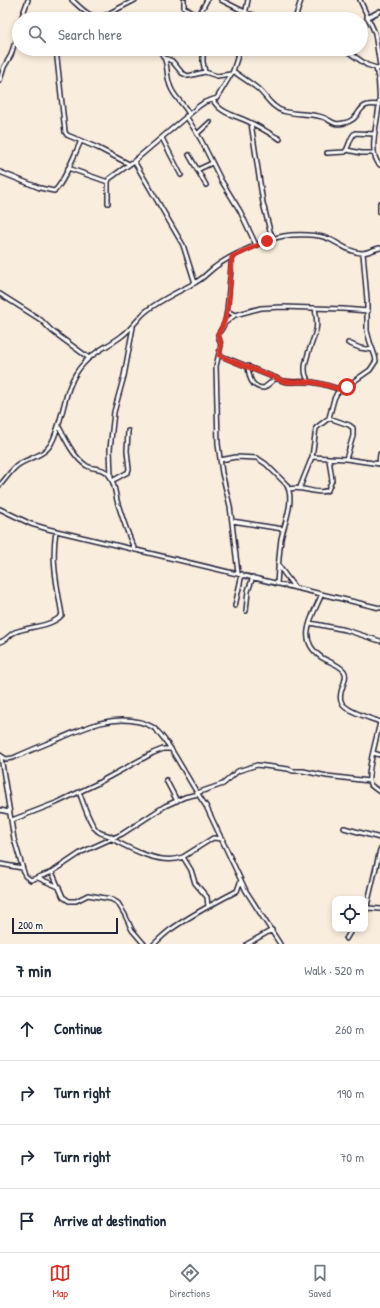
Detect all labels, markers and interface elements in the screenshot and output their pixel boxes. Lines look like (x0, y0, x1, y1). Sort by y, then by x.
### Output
search box (12, 12, 368, 56)
icon: search (26, 23, 48, 45)
text: Search here (58, 24, 122, 45)
route end (258, 232, 276, 250)
route start (338, 378, 356, 396)
map controls (332, 896, 368, 932)
button: locate (332, 896, 368, 932)
scale bar (12, 916, 118, 935)
text: 200 m (18, 918, 43, 932)
text: 7 min (16, 959, 51, 982)
text: Walk · 520 m (304, 961, 364, 979)
icon: ahead (16, 1018, 38, 1040)
text: Continue (54, 1018, 102, 1039)
text: 260 m (335, 1020, 364, 1038)
icon: right (16, 1082, 38, 1104)
text: Turn right (54, 1082, 110, 1103)
text: 190 m (337, 1084, 364, 1102)
icon: right (16, 1146, 38, 1168)
text: Turn right (54, 1146, 110, 1167)
text: 70 m (340, 1148, 364, 1166)
icon: arrive (16, 1210, 38, 1232)
text: Arrive at destination (54, 1210, 166, 1231)
tab: Map (49, 1262, 71, 1300)
tab: Directions (170, 1262, 210, 1300)
tab: Saved (308, 1262, 331, 1300)

